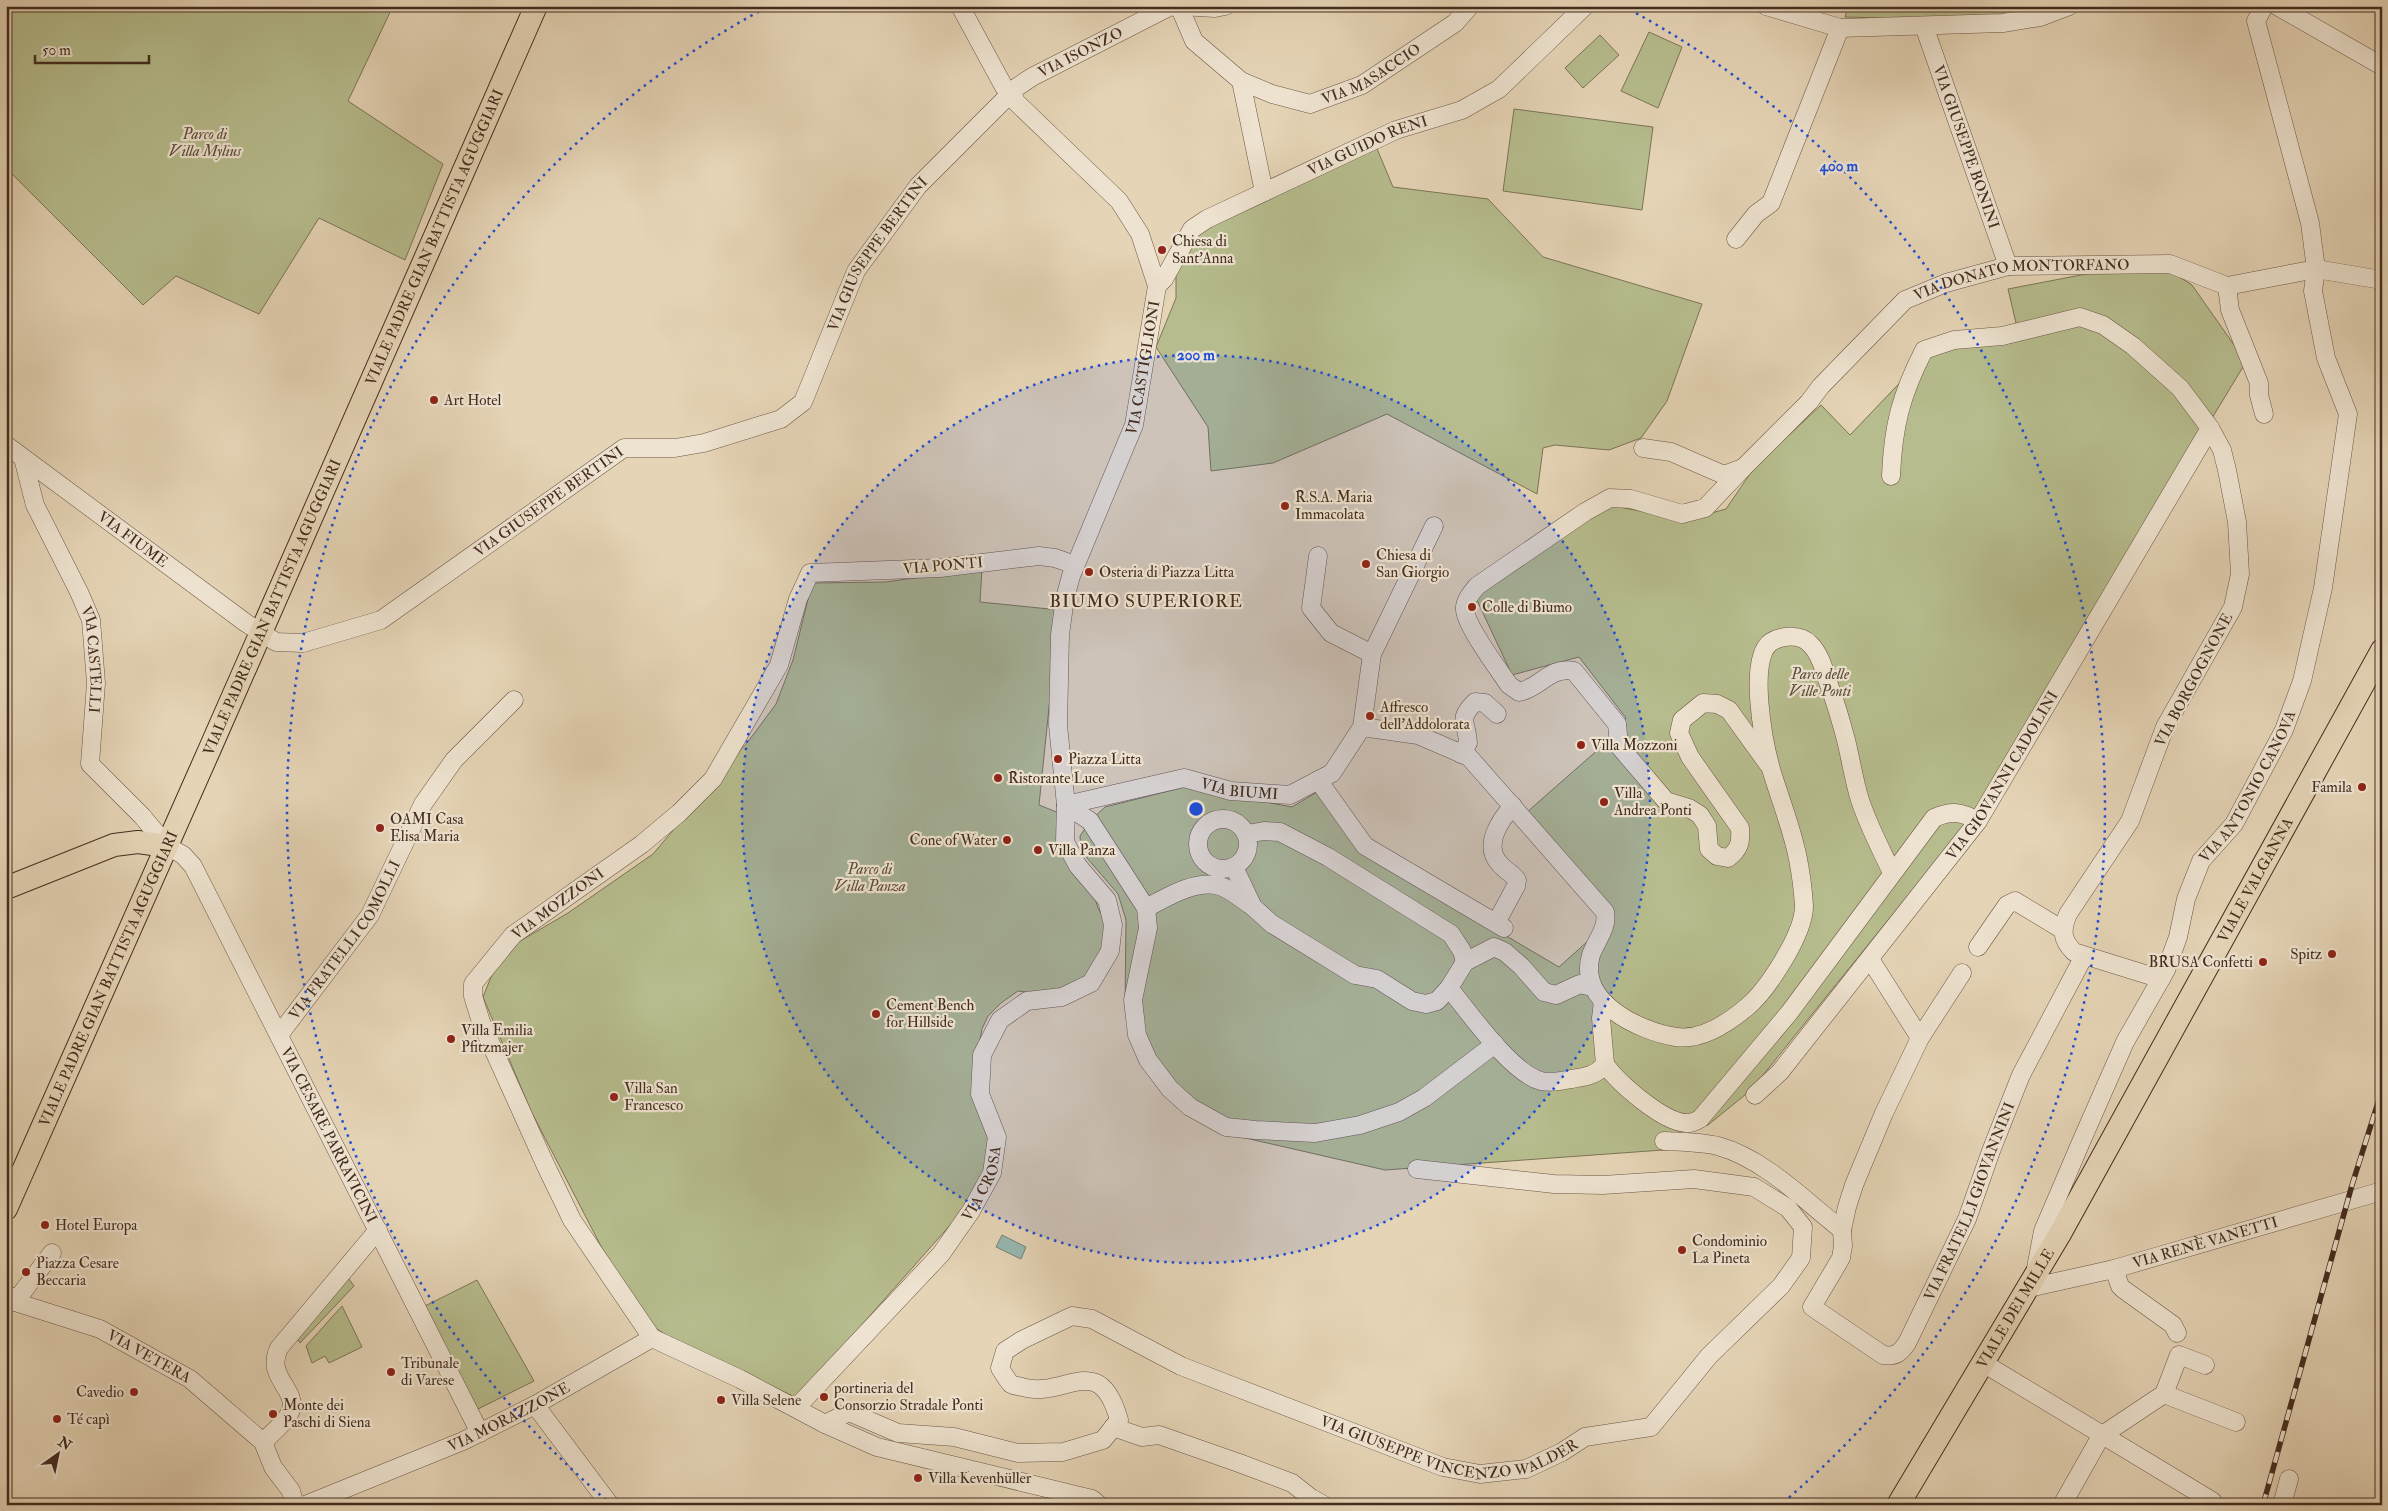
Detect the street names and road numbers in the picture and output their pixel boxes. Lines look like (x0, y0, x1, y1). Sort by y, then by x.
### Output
street label: VIA ISONZO (1035, 23, 1126, 82)
street label: VIA MASACCIO (1319, 39, 1424, 109)
street label: VIA GIUSEPPE BONINI (1929, 62, 2004, 231)
street label: VIALE PADRE GIAN BATTISTA AGUGGIARI (361, 86, 508, 388)
street label: VIA GUIDO RENI (1304, 111, 1430, 180)
street label: VIA GIUSEPPE BERTINI (823, 172, 932, 334)
street label: VIA DONATO MONTORFANO (1911, 255, 2130, 305)
street label: VIA CASTIGLIONI (1121, 299, 1164, 438)
street label: VIA GIUSEPPE BERTINI (470, 442, 627, 561)
street label: VIALE PADRE GIAN BATTISTA AGUGGIARI (199, 456, 345, 758)
street label: VIA FIUME (94, 507, 172, 572)
street label: VIA PONTI (902, 553, 984, 579)
street label: VIA CASTELLI (77, 603, 106, 714)
street label: VIA BORGOGNONE (2151, 610, 2237, 750)
street label: VIA GIOVANNI CADOLINI (1942, 687, 2062, 864)
street label: VIA ANTONIO CANOVA (2195, 707, 2300, 867)
street label: VIA BIUMI (1199, 774, 1279, 804)
street label: VIALE VALGANNA (2213, 814, 2297, 946)
street label: VIALE PADRE GIAN BATTISTA AGUGGIARI (34, 828, 182, 1130)
street label: VIA FRATELLI COMOLLI (284, 857, 404, 1024)
street label: VIA MOZZONI (508, 864, 608, 944)
street label: VIA CESARE PARRAVICINI (277, 1044, 382, 1226)
street label: VIA FRATELLI GIOVANNINI (1919, 1099, 2019, 1304)
street label: VIA CROSA (957, 1144, 1005, 1225)
street label: VIA RENÈ VANETTI (2130, 1212, 2280, 1273)
street label: VIALE DEI MILLE (1972, 1245, 2059, 1372)
street label: VIA VETERA (104, 1325, 195, 1387)
street label: VIA MORAZZONE (445, 1378, 573, 1456)
street label: VIA GIUSEPPE VINCENZO WALDER (1313, 1409, 1585, 1445)

